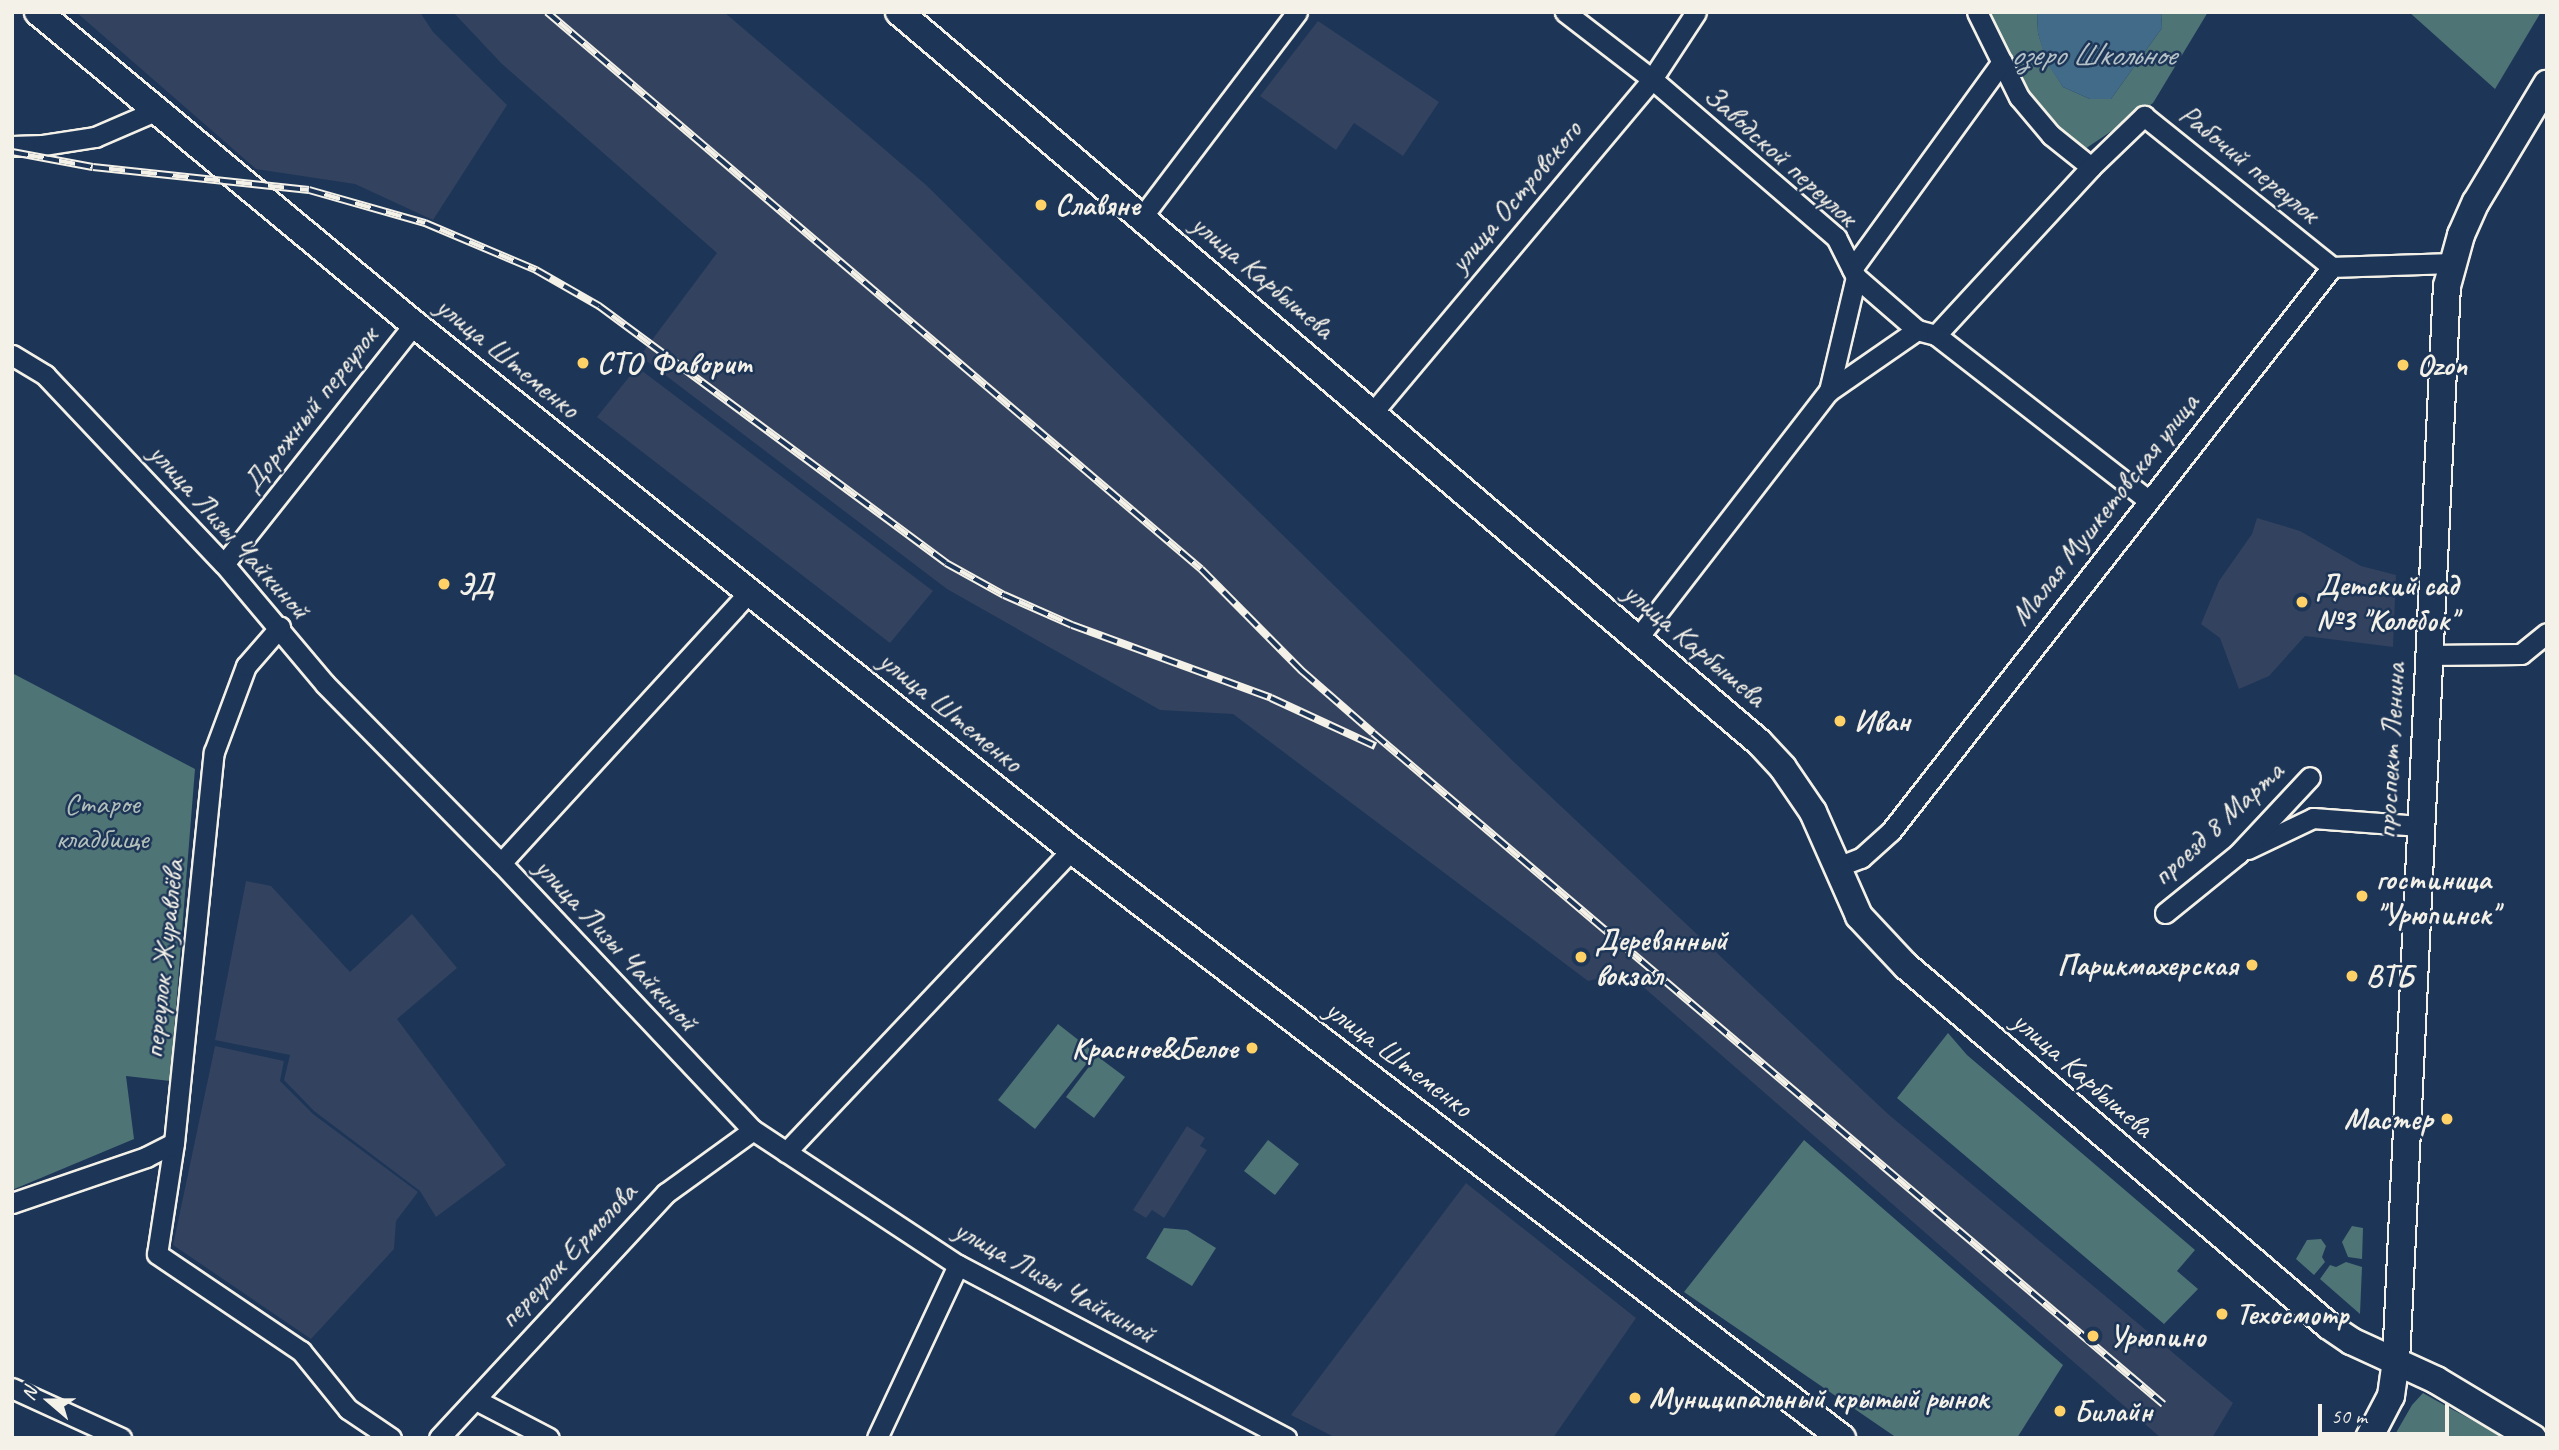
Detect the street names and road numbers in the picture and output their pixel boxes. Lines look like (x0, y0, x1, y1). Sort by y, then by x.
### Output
street label: Заводской переулок (1697, 77, 1865, 233)
street label: Рабочий переулок (2173, 95, 2327, 231)
street label: улица Островского (1440, 111, 1590, 281)
street label: улица Карбышева (1184, 206, 1342, 346)
street label: улица Штеменко (429, 288, 587, 426)
street label: Дорожный переулок (233, 319, 385, 499)
street label: Малая Мушкетовская улица (2000, 383, 2208, 635)
street label: улица Лизы Чайкиной (142, 436, 318, 626)
street label: улица Карбышева (1616, 574, 1774, 714)
street label: улица Штеменко (872, 642, 1030, 780)
street label: проспект Ленина (2367, 661, 2413, 841)
street label: проезд 8 Марта (2144, 753, 2290, 893)
street label: улица Лизы Чайкиной (527, 850, 707, 1038)
street label: переулок Журавлёва (135, 859, 191, 1059)
street label: улица Штеменко (1318, 991, 1480, 1125)
street label: улица Карбышева (2005, 1003, 2161, 1145)
street label: переулок Ермолова (490, 1174, 644, 1336)
street label: улица Лизы Чайкиной (948, 1211, 1162, 1351)

